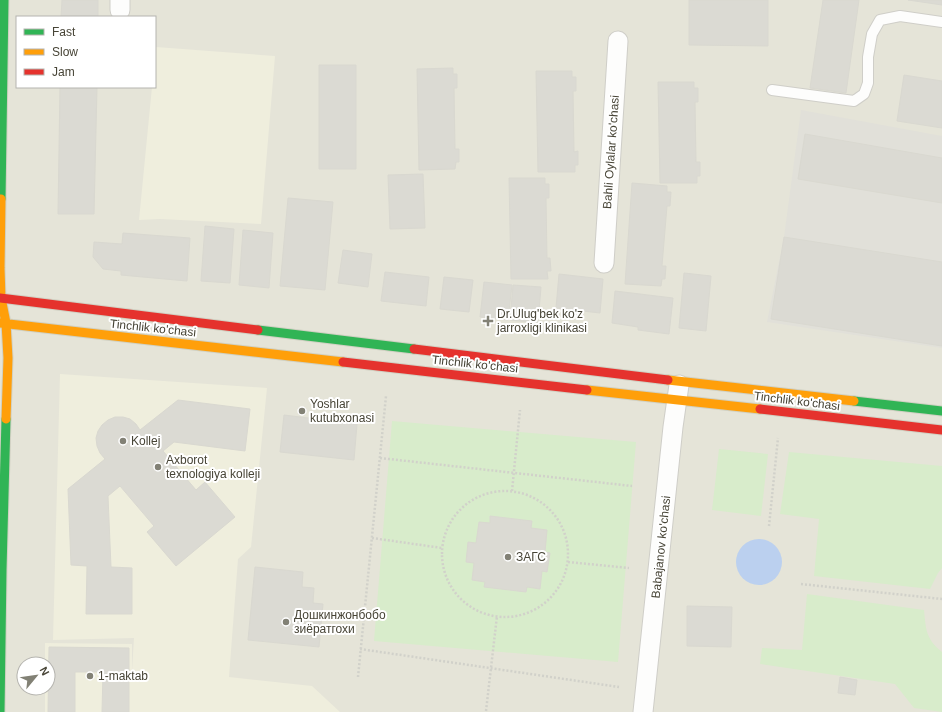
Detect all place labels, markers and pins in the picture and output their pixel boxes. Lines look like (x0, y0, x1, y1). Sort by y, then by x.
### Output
place label: Dr.Ulug'bek ko'z jarroxligi klinikasi (496, 307, 587, 335)
marker: Dr.Ulug'bek ko'z jarroxligi klinikasi (482, 315, 494, 327)
place label: Yoshlar kutubxonasi (310, 397, 374, 425)
marker: Yoshlar kutubxonasi (297, 406, 307, 416)
place label: Kollej (131, 434, 160, 448)
marker: Kollej (118, 436, 128, 446)
place label: Axborot texnologiya kolleji (166, 453, 260, 481)
marker: Axborot texnologiya kolleji (153, 462, 163, 472)
place label: ЗАГС (516, 550, 546, 564)
marker: ЗАГС (503, 552, 513, 562)
place label: Дошкинжонбобо зиёратгохи (294, 608, 386, 636)
marker: Дошкинжонбобо зиёратгохи (281, 617, 291, 627)
place label: 1-maktab (98, 669, 148, 683)
marker: 1-maktab (85, 671, 95, 681)

